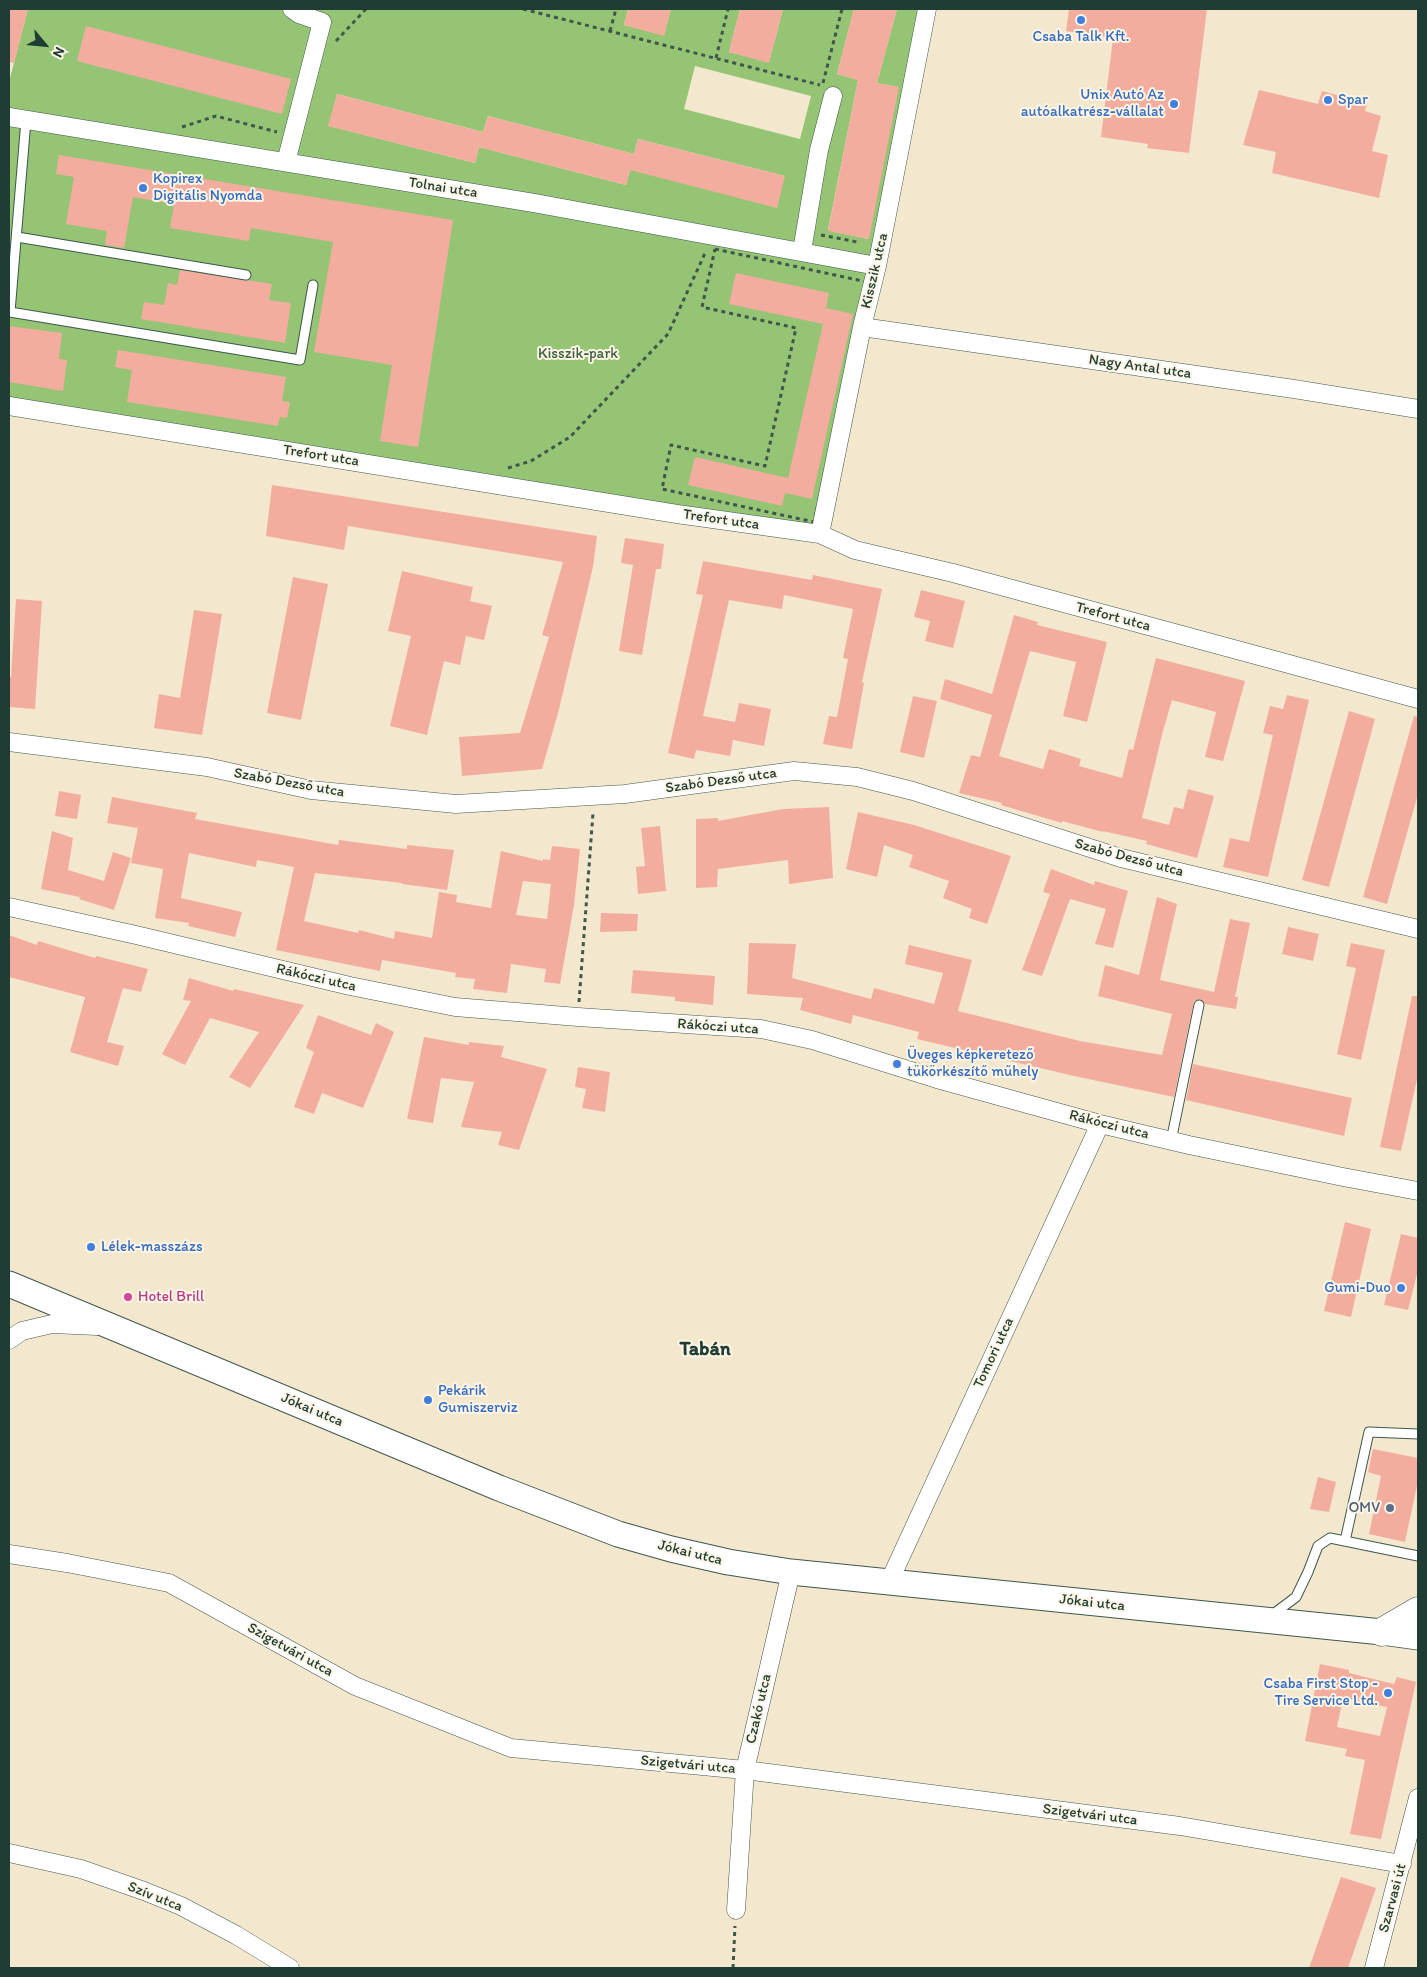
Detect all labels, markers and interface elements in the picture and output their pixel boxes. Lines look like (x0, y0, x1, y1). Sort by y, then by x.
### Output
marker: Csaba Talk Kft. (1075, 14, 1087, 26)
north arrow (20, 20, 70, 70)
place label: Csaba Talk Kft. (1032, 28, 1130, 46)
text: N (49, 44, 68, 60)
place label: Unix Autó Az autóalkatrész-vállalat (1021, 86, 1164, 121)
place label: Spar (1338, 91, 1368, 109)
marker: Spar (1322, 94, 1334, 106)
marker: Unix Autó Az autóalkatrész-vállalat (1168, 98, 1180, 110)
place label: Kopirex Digitális Nyomda (153, 170, 262, 205)
street label: Tolnai utca (407, 174, 479, 202)
marker: Kopirex Digitális Nyomda (137, 182, 149, 194)
street label: Kisszik utca (858, 232, 892, 310)
park label: Kisszik-park (538, 345, 618, 363)
street label: Nagy Antal utca (1088, 351, 1192, 383)
street label: Trefort utca (282, 441, 360, 471)
street label: Trefort utca (682, 506, 760, 534)
street label: Trefort utca (1074, 598, 1152, 636)
street label: Szabó Dezső utca (232, 764, 346, 802)
street label: Szabó Dezső utca (664, 764, 778, 798)
street label: Szabó Dezső utca (1073, 835, 1185, 881)
street label: Rákóczi utca (274, 960, 358, 996)
street label: Rákóczi utca (677, 1015, 759, 1039)
place label: Üveges képkeretező tükörkészítő műhely (907, 1046, 1038, 1081)
marker: Üveges képkeretező tükörkészítő műhely (891, 1058, 903, 1070)
street label: Rákóczi utca (1067, 1106, 1151, 1144)
place label: Lélek-masszázs (101, 1238, 203, 1256)
marker: Lélek-masszázs (85, 1241, 97, 1253)
place label: Gumi-Duo (1324, 1279, 1391, 1297)
marker: Gumi-Duo (1395, 1282, 1407, 1294)
place label: Hotel Brill (138, 1288, 204, 1306)
marker: Hotel Brill (122, 1291, 134, 1303)
street label: Tomori utca (970, 1315, 1018, 1391)
district label: Tabán (679, 1338, 731, 1362)
place label: Pekárik Gumiszerviz (438, 1382, 518, 1417)
street label: Jókai utca (278, 1389, 346, 1431)
marker: Pekárik Gumiszerviz (422, 1394, 434, 1406)
place label: OMV (1349, 1499, 1380, 1517)
marker: OMV (1384, 1502, 1396, 1514)
street label: Jókai utca (656, 1536, 724, 1570)
street label: Jókai utca (1058, 1591, 1126, 1615)
street label: Szigetvári utca (244, 1619, 336, 1681)
street label: Czakó utca (742, 1672, 776, 1746)
place label: Csaba First Stop - Tire Service Ltd. (1264, 1675, 1378, 1710)
marker: Csaba First Stop - Tire Service Ltd. (1382, 1687, 1394, 1699)
street label: Szigetvári utca (640, 1752, 736, 1778)
street label: Szigetvári utca (1042, 1800, 1138, 1830)
street label: Szarvasi út (1375, 1861, 1411, 1935)
street label: Szív utca (125, 1878, 185, 1916)

